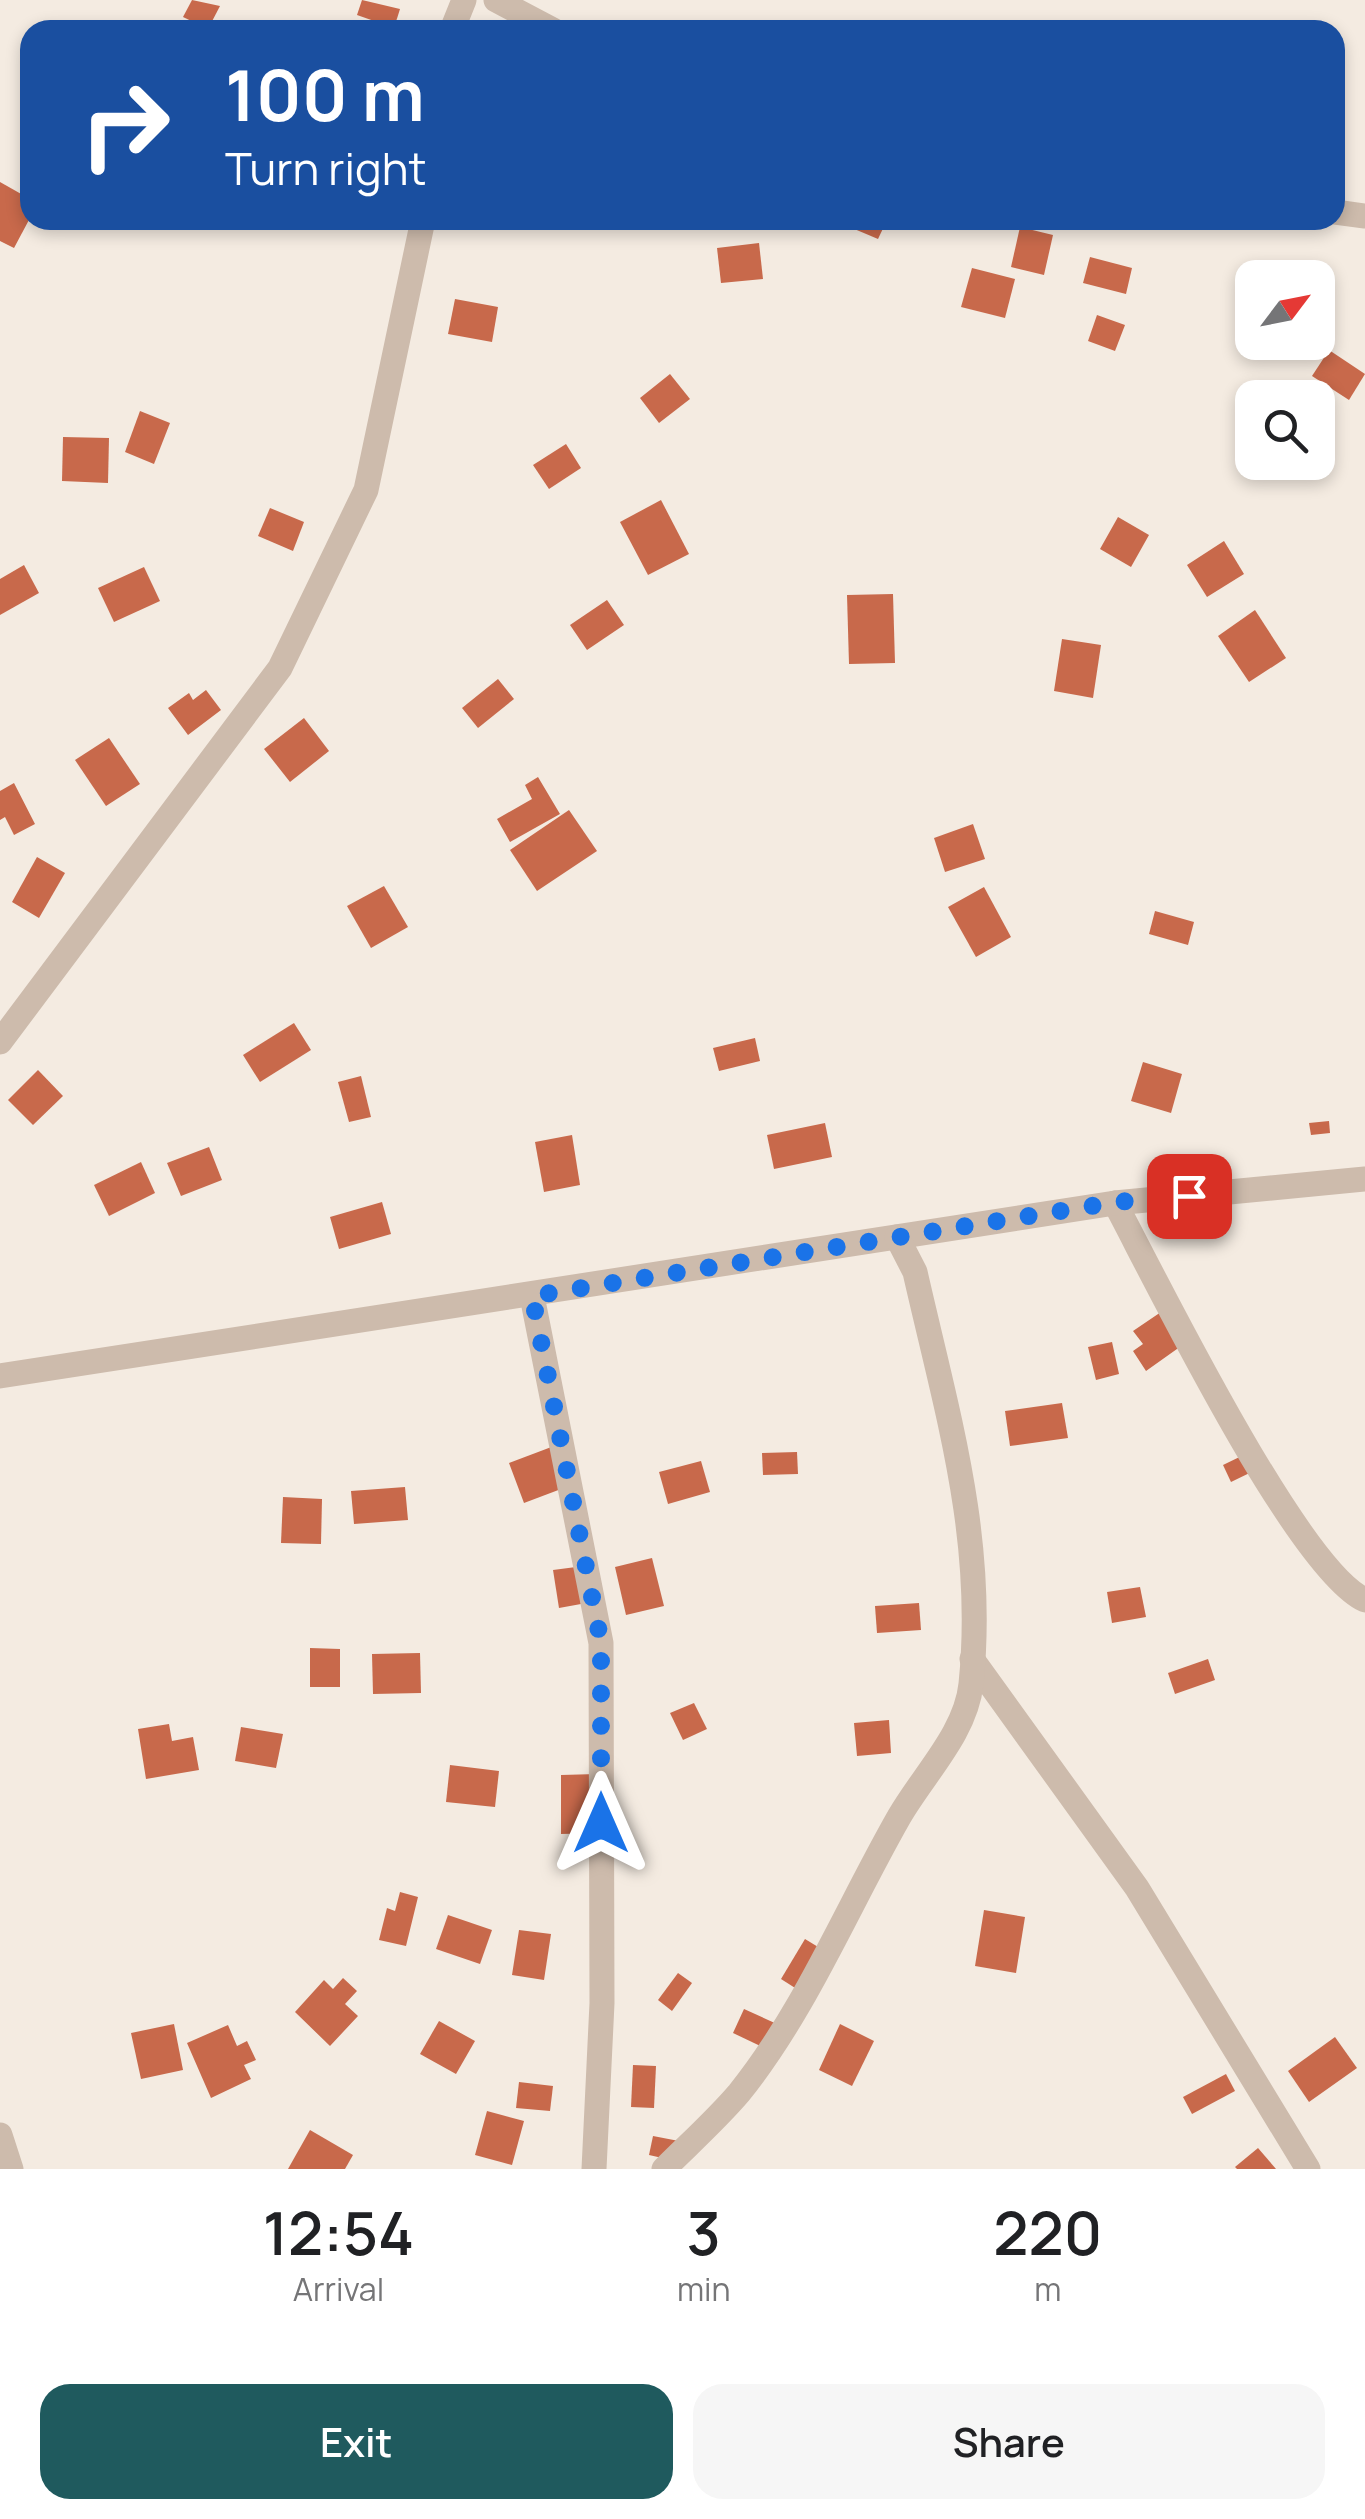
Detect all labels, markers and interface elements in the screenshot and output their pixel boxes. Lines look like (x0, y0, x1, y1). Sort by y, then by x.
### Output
text: 100 m (225, 46, 425, 142)
icon: right (60, 60, 190, 190)
text: Turn right (225, 137, 426, 199)
north arrow (1235, 260, 1335, 360)
map controls (1235, 260, 1335, 480)
button: search (1235, 380, 1335, 480)
pin (1147, 1154, 1232, 1239)
icon: arrive (1162, 1169, 1217, 1224)
position arrow (549, 1771, 653, 1875)
text: 12:54 (263, 2191, 414, 2273)
text: 3 (687, 2191, 721, 2273)
text: 220 (993, 2191, 1102, 2273)
text: Arrival (293, 2267, 384, 2311)
text: min (677, 2267, 731, 2311)
text: m (1034, 2267, 1061, 2311)
button: Exit (40, 2384, 673, 2499)
button: Share (693, 2384, 1325, 2499)

